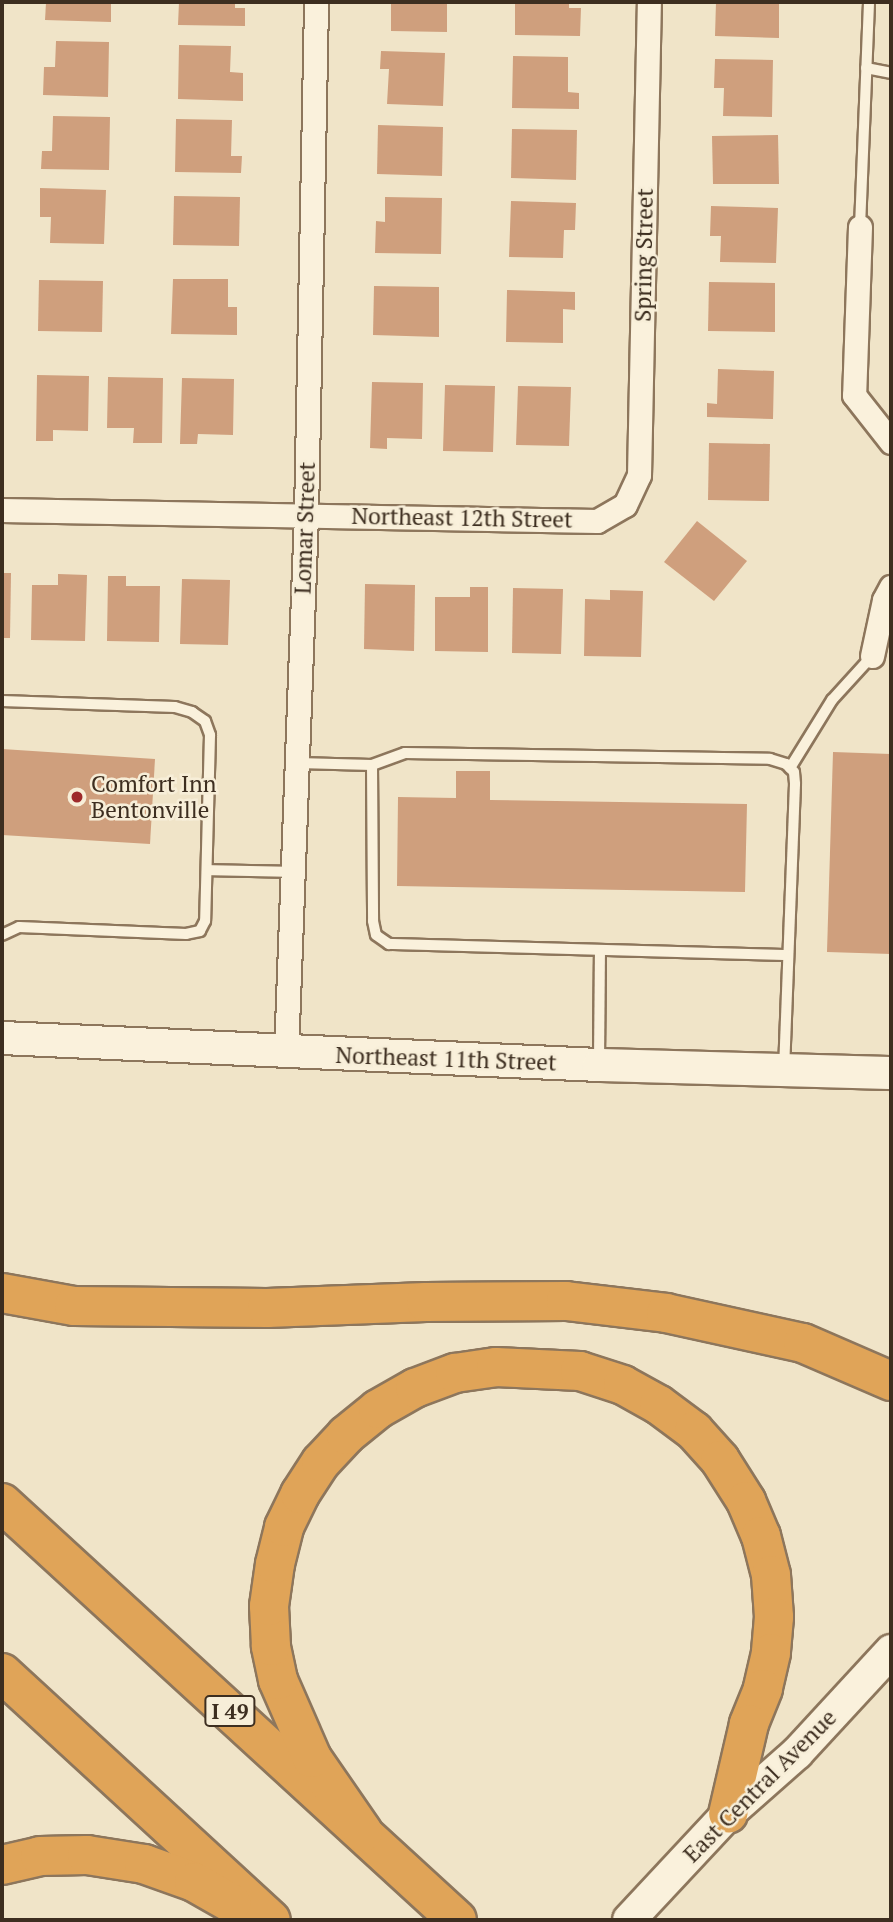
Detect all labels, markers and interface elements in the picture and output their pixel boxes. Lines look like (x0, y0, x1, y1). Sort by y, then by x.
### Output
street label: Spring Street (629, 188, 659, 322)
street label: Lomar Street (289, 461, 321, 595)
street label: Northeast 12th Street (351, 502, 573, 534)
place label: Comfort Inn Bentonville (91, 770, 216, 824)
marker: Comfort Inn Bentonville (69, 789, 85, 805)
street label: Northeast 11th Street (335, 1041, 557, 1077)
road number: I 49 (204, 1694, 256, 1728)
street label: East Central Avenue (678, 1704, 842, 1868)

